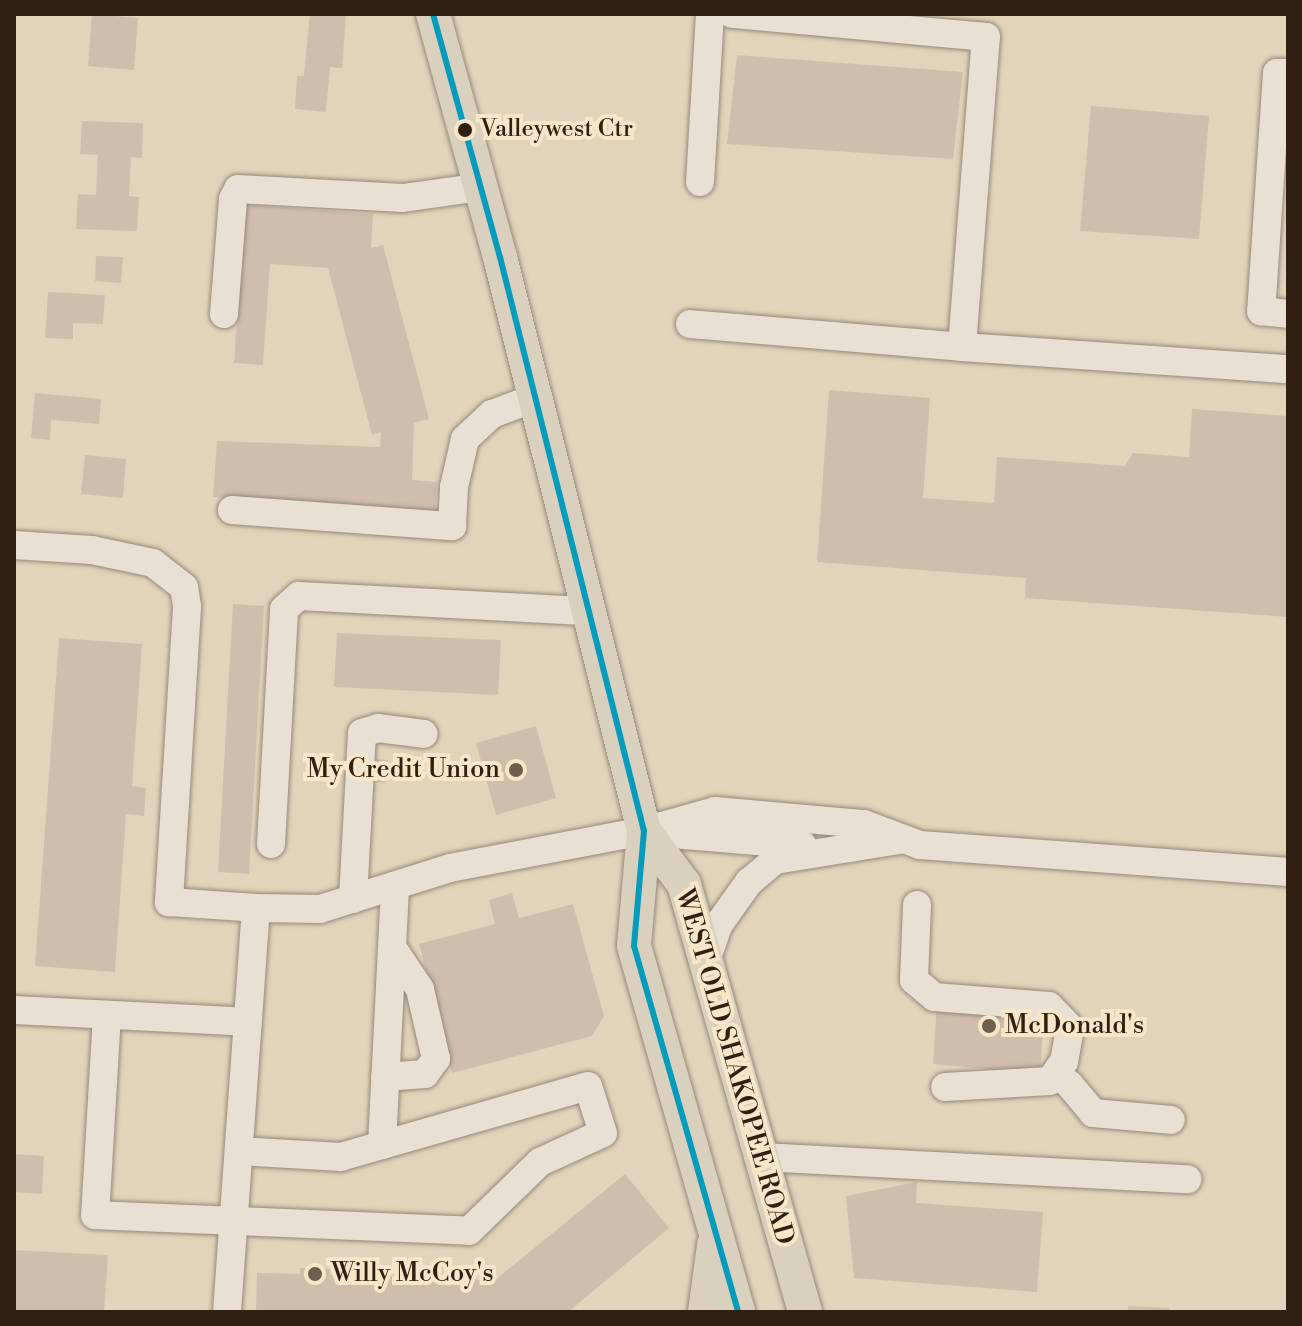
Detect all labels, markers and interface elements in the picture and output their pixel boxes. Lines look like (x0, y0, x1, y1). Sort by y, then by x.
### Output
place label: Valleywest Ctr (480, 116, 633, 144)
marker: Valleywest Ctr (457, 122, 473, 138)
place label: My Credit Union (307, 754, 500, 786)
marker: My Credit Union (507, 761, 525, 779)
street label: WEST OLD SHAKOPEE ROAD (668, 885, 800, 1249)
place label: McDonald's (1005, 1010, 1144, 1042)
marker: McDonald's (980, 1017, 998, 1035)
place label: Willy McCoy's (331, 1258, 494, 1290)
marker: Willy McCoy's (306, 1265, 324, 1283)

